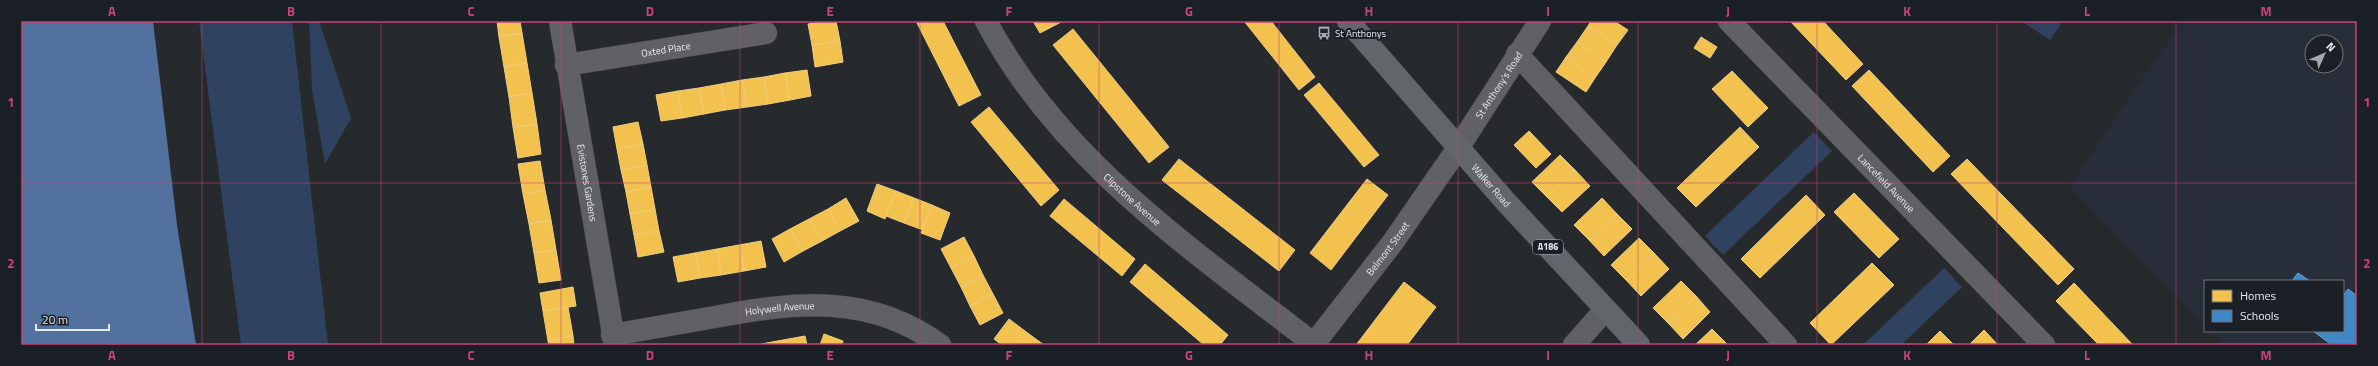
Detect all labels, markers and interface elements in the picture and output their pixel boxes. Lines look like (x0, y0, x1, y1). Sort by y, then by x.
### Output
text: A (108, 1, 116, 21)
text: B (287, 1, 295, 21)
text: C (467, 1, 475, 21)
text: D (646, 1, 654, 21)
text: E (826, 1, 834, 21)
text: F (1006, 1, 1013, 21)
text: G (1185, 1, 1193, 21)
text: H (1365, 1, 1373, 21)
text: I (1546, 1, 1550, 21)
text: J (1726, 1, 1730, 21)
text: K (1903, 1, 1911, 21)
text: L (2084, 1, 2090, 21)
text: M (2260, 1, 2272, 21)
bus stop icon: St Anthonys (1316, 25, 1332, 41)
place label: St Anthonys (1335, 26, 1387, 41)
north arrow (2304, 34, 2344, 74)
street label: Oxted Place (640, 38, 692, 61)
text: N (2323, 39, 2339, 55)
street label: St Anthony's Road (1472, 49, 1526, 122)
text: 1 (7, 92, 15, 112)
text: 1 (2363, 92, 2371, 112)
street label: Evistones Gardens (573, 143, 601, 223)
street label: Lancefield Avenue (1854, 151, 1918, 216)
street label: Walker Road (1468, 161, 1514, 211)
street label: Clipstone Avenue (1100, 170, 1164, 229)
street label: Belmont Street (1363, 218, 1413, 279)
road number: A186 (1533, 240, 1563, 254)
text: 2 (7, 253, 15, 273)
text: 2 (2363, 253, 2371, 273)
legend (2204, 280, 2344, 332)
text: Homes (2240, 286, 2276, 305)
street label: Holywell Avenue (744, 298, 815, 320)
scale bar (36, 306, 109, 332)
text: Schools (2240, 306, 2280, 325)
text: 20 m (42, 310, 68, 329)
text: A (108, 345, 116, 365)
text: B (287, 345, 295, 365)
text: C (467, 345, 475, 365)
text: D (646, 345, 654, 365)
text: E (826, 345, 834, 365)
text: F (1006, 345, 1013, 365)
text: G (1185, 345, 1193, 365)
text: H (1365, 345, 1373, 365)
text: I (1546, 345, 1550, 365)
text: J (1726, 345, 1730, 365)
text: K (1903, 345, 1911, 365)
text: L (2084, 345, 2090, 365)
text: M (2260, 345, 2272, 365)

